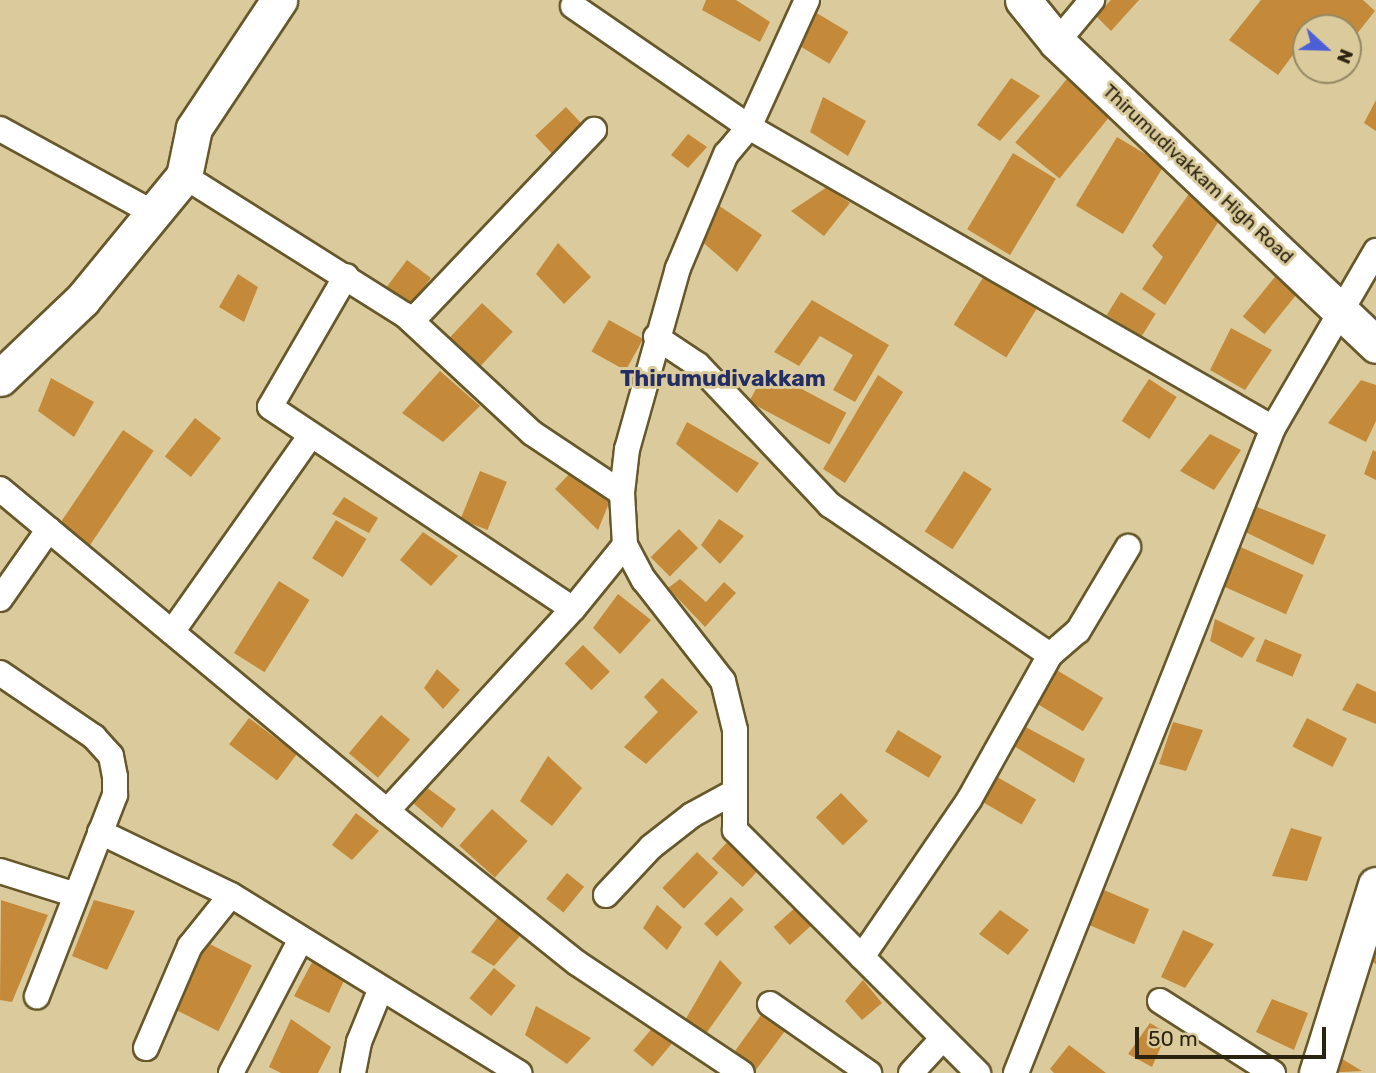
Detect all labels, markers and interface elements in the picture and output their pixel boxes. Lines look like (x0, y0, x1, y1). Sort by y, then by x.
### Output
north arrow (1292, 14, 1362, 84)
text: N (1332, 46, 1358, 67)
street label: Thirumudivakkam High Road (1098, 80, 1298, 268)
district label: Thirumudivakkam (620, 364, 826, 392)
scale bar (1138, 1014, 1329, 1058)
text: 50 m (1148, 1026, 1198, 1051)

